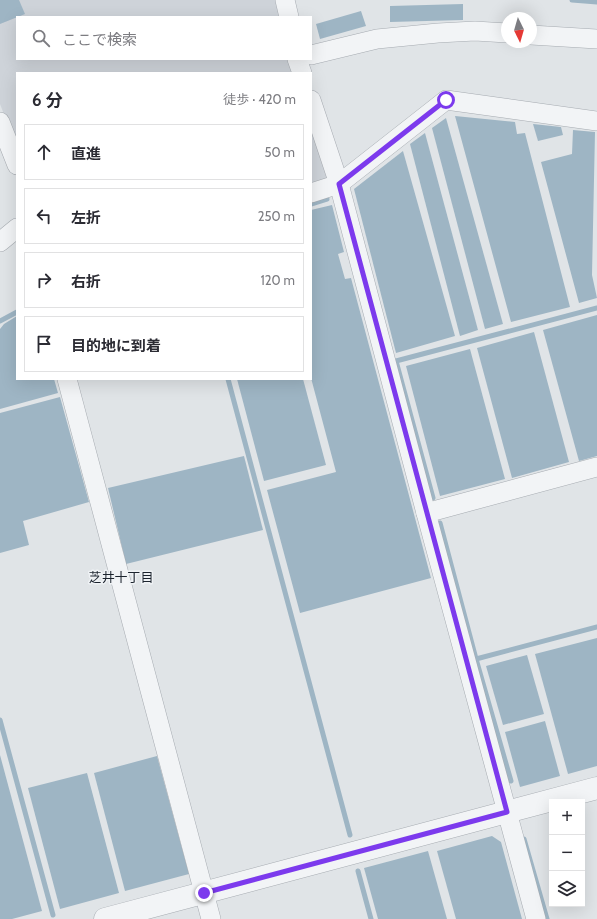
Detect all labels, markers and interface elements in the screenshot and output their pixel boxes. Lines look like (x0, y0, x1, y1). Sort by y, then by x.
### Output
north arrow (501, 12, 537, 48)
search box (16, 16, 312, 60)
icon: search (30, 27, 52, 49)
text: ここで検索 (62, 31, 137, 49)
text: 6 分 (32, 90, 62, 110)
text: 徒歩 · 420 m (223, 91, 296, 107)
route start (437, 91, 455, 109)
icon: ahead (33, 141, 55, 163)
text: 50 m (265, 144, 295, 160)
text: 直進 (71, 145, 101, 163)
icon: left (33, 205, 55, 227)
text: 250 m (258, 208, 295, 224)
text: 左折 (71, 209, 101, 227)
icon: right (33, 269, 55, 291)
text: 120 m (261, 272, 295, 288)
text: 右折 (71, 273, 101, 291)
icon: arrive (33, 333, 55, 355)
text: 目的地に到着 (71, 337, 161, 355)
district label: 芝井十丁目 (88, 569, 154, 585)
map controls (549, 799, 585, 907)
button: + (549, 799, 585, 835)
button: − (549, 835, 585, 871)
button: layers (549, 871, 585, 907)
route end (195, 884, 213, 902)

